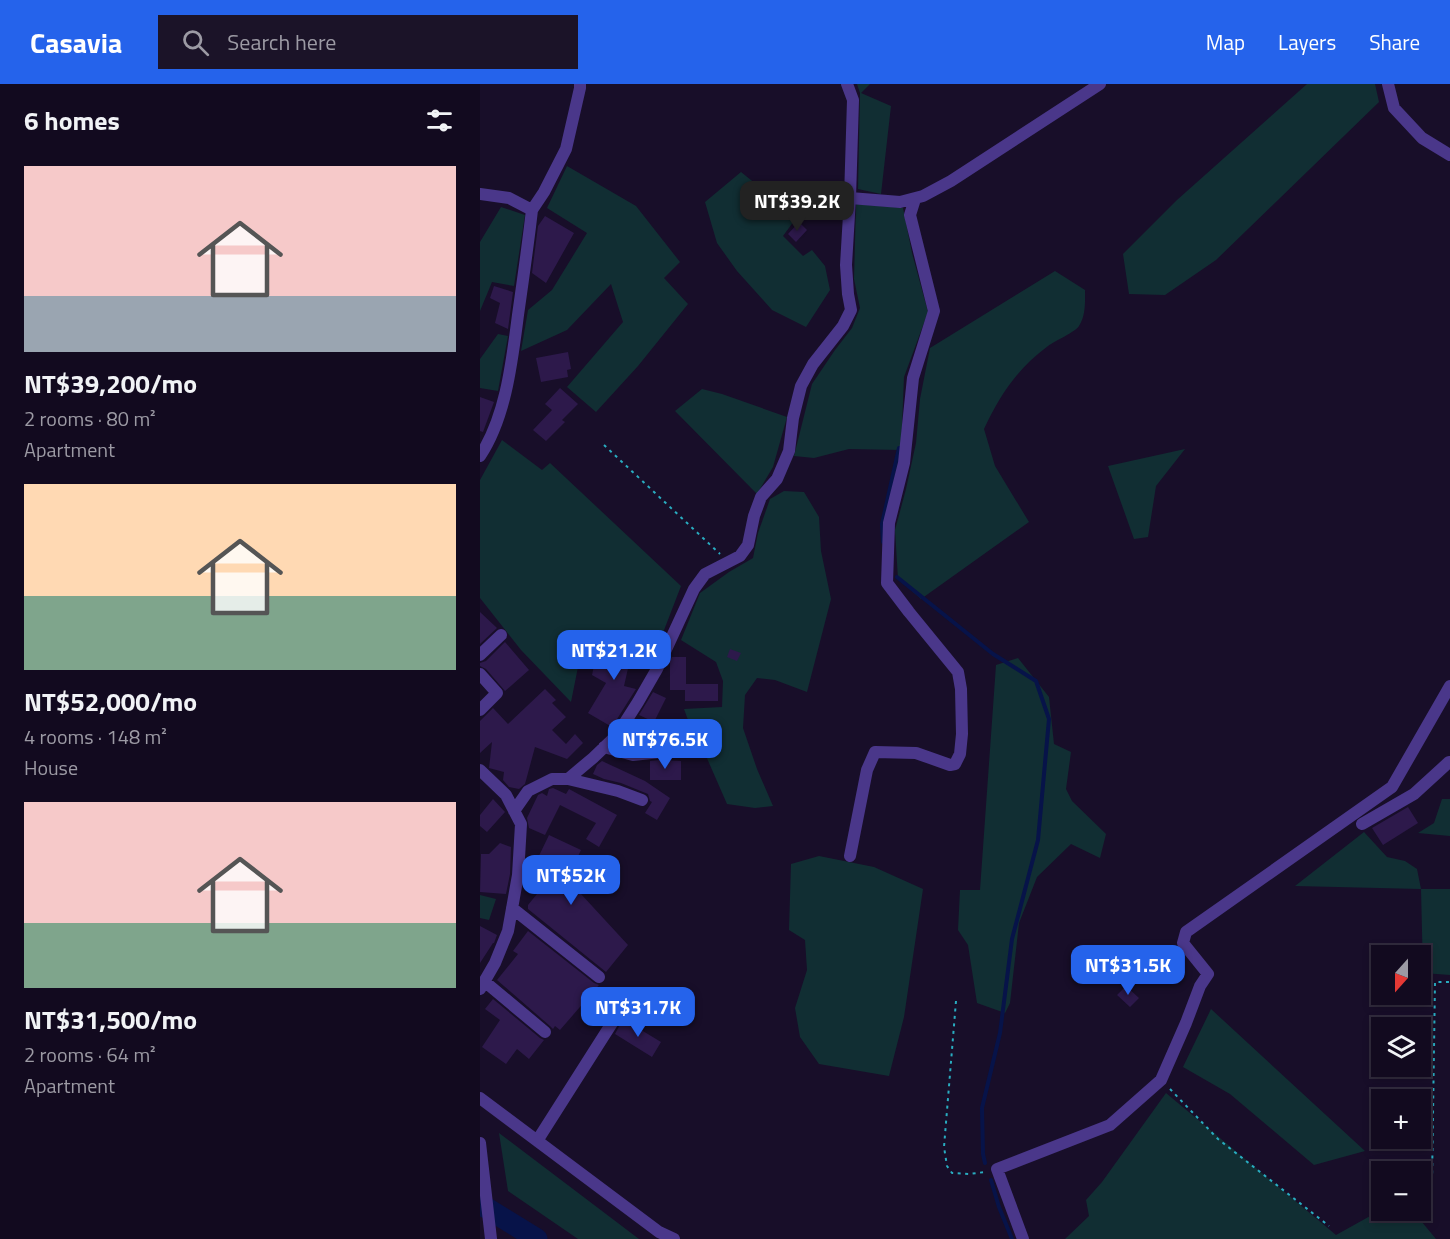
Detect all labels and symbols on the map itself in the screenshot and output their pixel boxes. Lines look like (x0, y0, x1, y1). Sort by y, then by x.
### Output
pin: NT$39.2K (735, 181, 859, 232)
pin: NT$21.2K (552, 630, 676, 681)
pin: NT$76.5K (603, 719, 727, 770)
pin: NT$52K (522, 855, 620, 906)
pin: NT$31.5K (1066, 945, 1190, 996)
north arrow (1371, 945, 1431, 1005)
pin: NT$31.7K (576, 987, 700, 1038)

